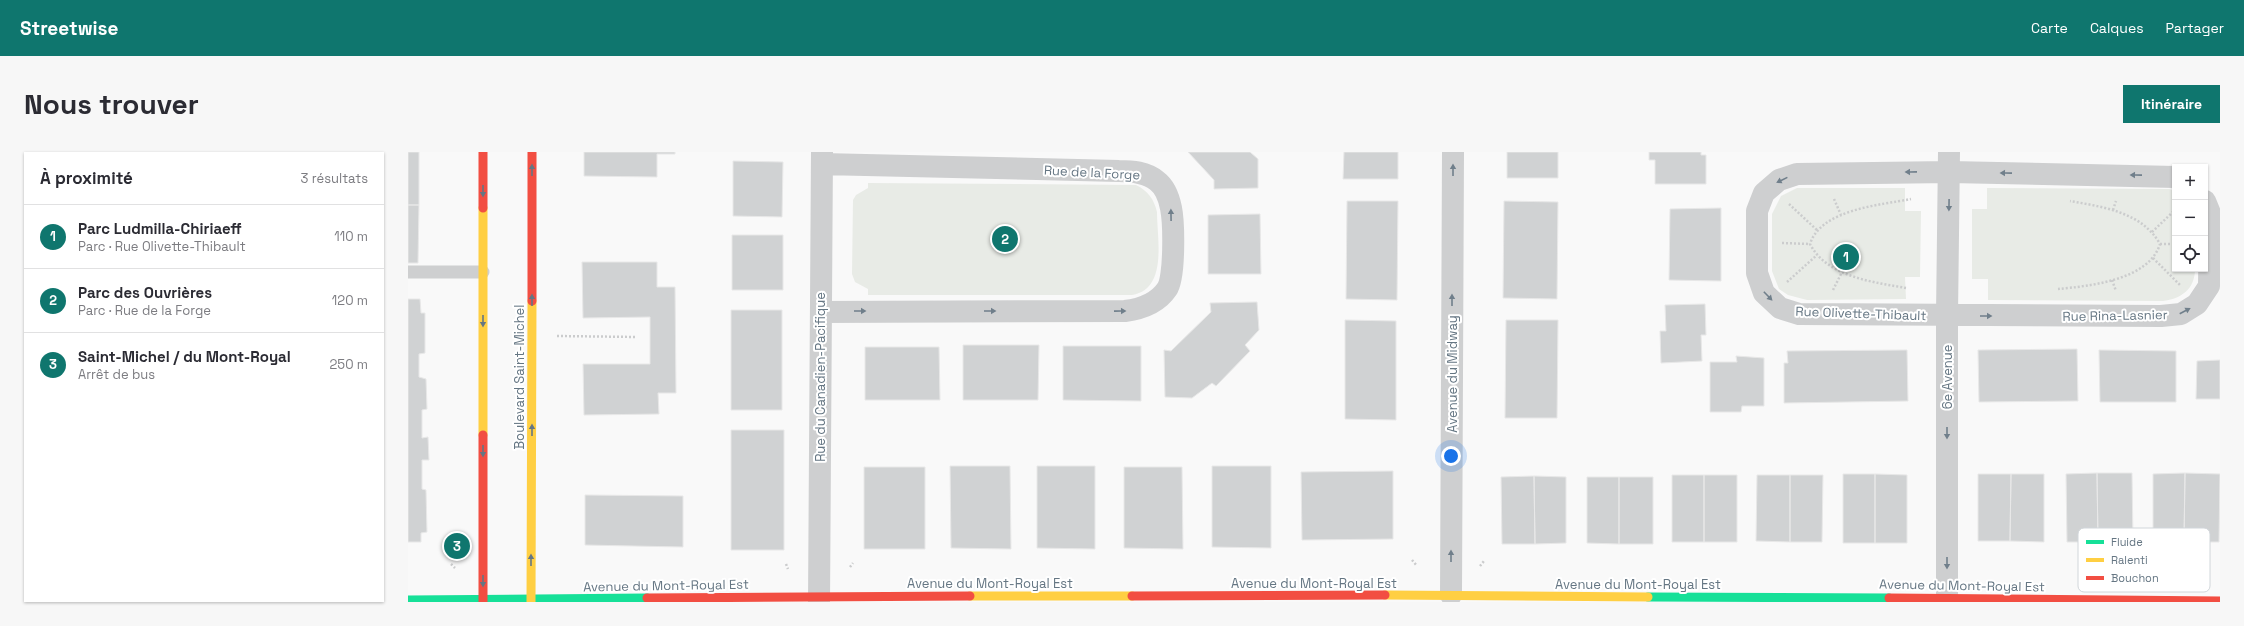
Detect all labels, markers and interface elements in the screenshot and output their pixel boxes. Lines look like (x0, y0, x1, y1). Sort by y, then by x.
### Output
text: Streetwise (20, 16, 119, 41)
text: Carte (2031, 19, 2068, 37)
text: Calques (2090, 19, 2144, 37)
text: Partager (2166, 19, 2224, 37)
button: Itinéraire (2123, 85, 2220, 123)
text: Nous trouver (24, 86, 199, 122)
street label: Rue de la Forge (1043, 161, 1141, 184)
one-way arrow (529, 163, 535, 176)
one-way arrow (1450, 163, 1456, 176)
map controls (2172, 164, 2208, 272)
button: + (2172, 164, 2208, 200)
text: À proximité (40, 167, 133, 189)
one-way arrow (1904, 169, 1917, 175)
text: 3 résultats (301, 170, 368, 187)
one-way arrow (1999, 170, 2012, 176)
one-way arrow (2129, 172, 2142, 178)
one-way arrow (1776, 177, 1788, 183)
one-way arrow (480, 185, 486, 198)
one-way arrow (1946, 199, 1952, 212)
button: − (2172, 200, 2208, 236)
one-way arrow (1168, 209, 1175, 221)
text: Parc Ludmilla-Chiriaeff (78, 219, 242, 238)
pin: 2 (992, 224, 1018, 254)
text: 1 (50, 228, 56, 245)
text: 110 m (334, 228, 368, 245)
button: locate (2172, 236, 2208, 272)
text: Parc · Rue Olivette-Thibault (78, 238, 246, 255)
pin: 1 (1833, 242, 1859, 272)
text: Parc des Ouvrières (78, 283, 212, 302)
one-way arrow (1763, 291, 1773, 301)
text: 2 (49, 292, 57, 309)
text: 120 m (332, 292, 368, 309)
street label: Rue du Canadien-Pacifique (812, 292, 829, 462)
one-way arrow (529, 293, 535, 306)
one-way arrow (1449, 293, 1455, 306)
text: Parc · Rue de la Forge (78, 302, 211, 319)
street label: Rue Olivette-Thibault (1795, 303, 1927, 324)
street label: Boulevard Saint-Michel (511, 304, 528, 450)
street label: Rue Rina-Lasnier (2062, 306, 2168, 325)
one-way arrow (854, 308, 867, 314)
one-way arrow (984, 308, 997, 314)
one-way arrow (1114, 308, 1127, 314)
one-way arrow (2179, 308, 2191, 314)
one-way arrow (1980, 313, 1993, 319)
one-way arrow (480, 315, 486, 328)
street label: Avenue du Midway (1444, 315, 1461, 433)
street label: 6e Avenue (1939, 345, 1956, 409)
text: Saint-Michel / du Mont-Royal (78, 347, 291, 366)
text: 3 (49, 356, 57, 373)
text: 250 m (330, 356, 368, 373)
text: Arrêt de bus (78, 366, 155, 383)
one-way arrow (529, 423, 535, 436)
one-way arrow (1944, 427, 1950, 440)
one-way arrow (480, 445, 486, 458)
your location (1441, 446, 1461, 466)
legend (2078, 528, 2210, 592)
pin: 3 (444, 531, 470, 561)
text: Fluide (2111, 535, 2143, 549)
one-way arrow (1448, 549, 1454, 562)
one-way arrow (528, 553, 534, 566)
text: Ralenti (2111, 553, 2148, 567)
one-way arrow (1944, 557, 1950, 570)
text: Bouchon (2111, 571, 2159, 585)
one-way arrow (480, 575, 486, 588)
street label: Avenue du Mont-Royal Est (907, 575, 1073, 592)
street label: Avenue du Mont-Royal Est (1231, 575, 1397, 592)
street label: Avenue du Mont-Royal Est (583, 576, 749, 595)
street label: Avenue du Mont-Royal Est (1555, 576, 1721, 593)
street label: Avenue du Mont-Royal Est (1879, 576, 2045, 595)

